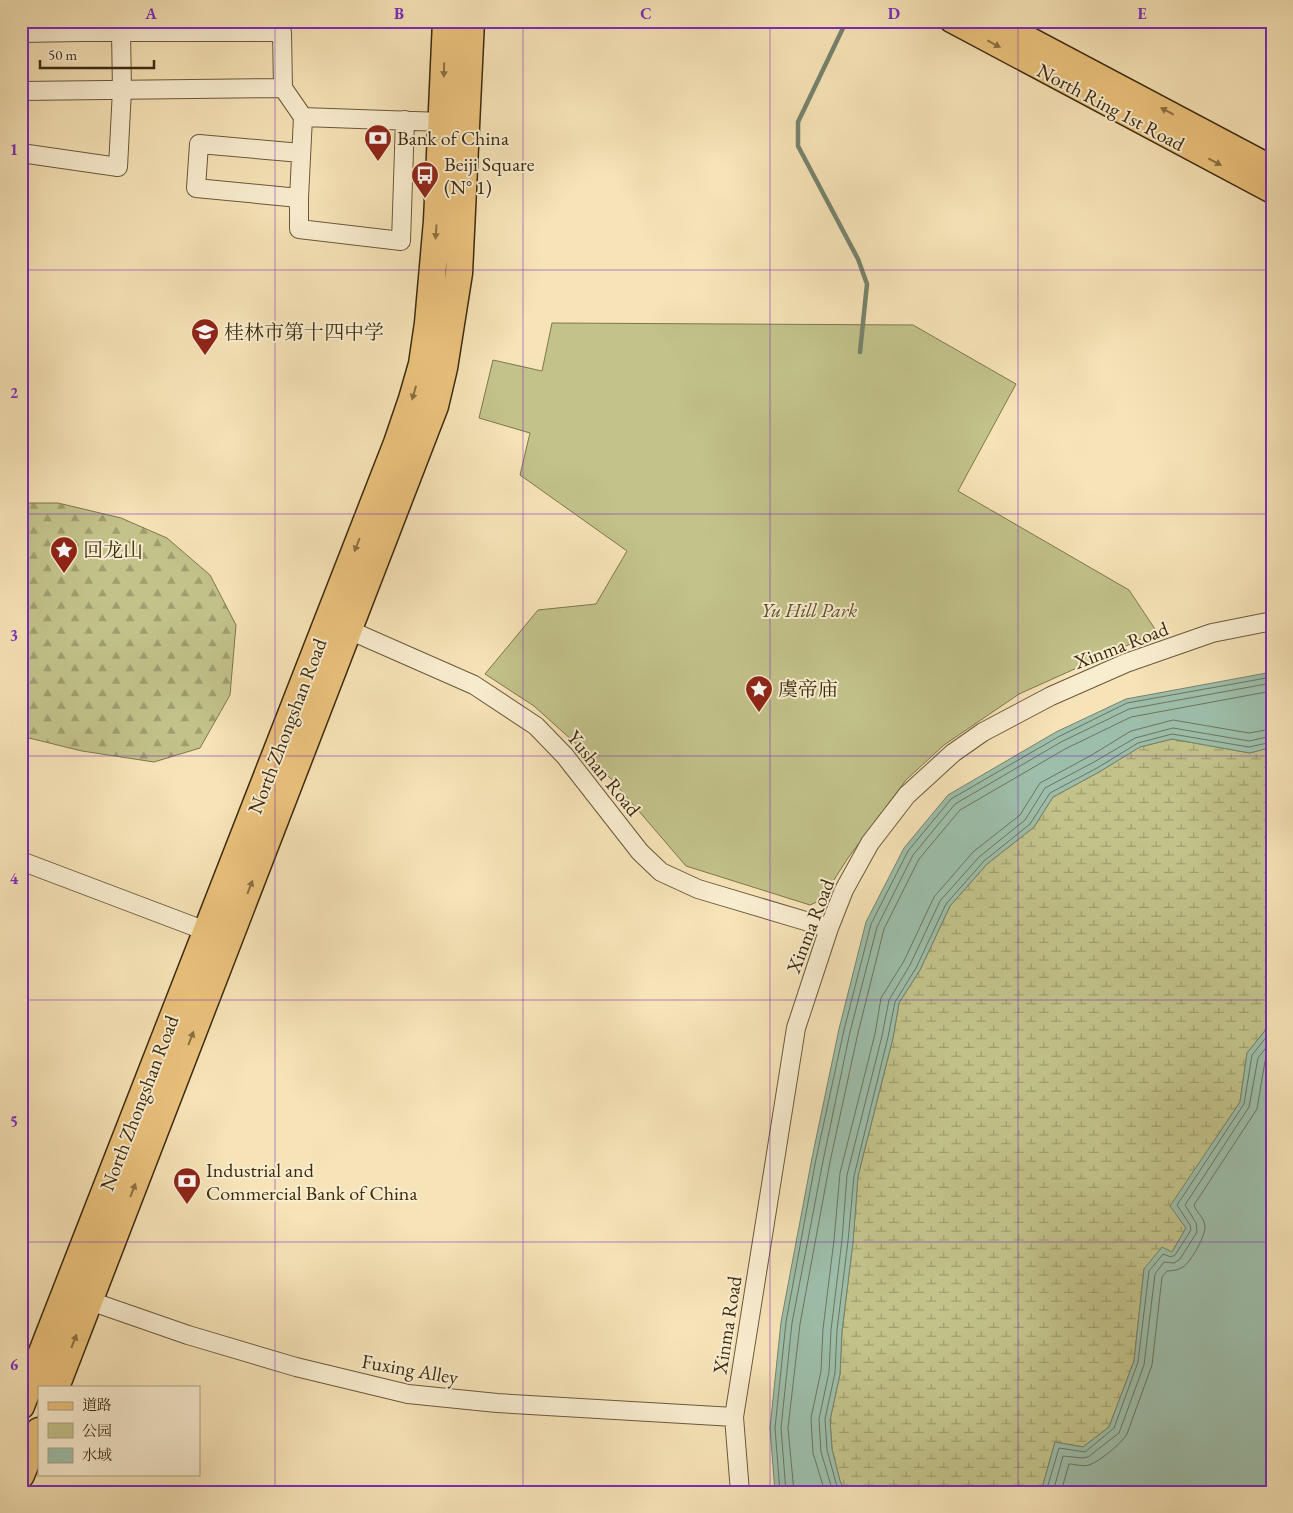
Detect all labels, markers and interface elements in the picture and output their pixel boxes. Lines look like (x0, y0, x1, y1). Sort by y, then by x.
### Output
text: A (144, 3, 157, 24)
text: B (394, 3, 404, 24)
text: C (640, 3, 652, 24)
text: D (888, 3, 900, 24)
text: E (1137, 3, 1147, 24)
scale bar (40, 38, 154, 70)
one-way arrow (987, 40, 1001, 48)
text: 50 m (48, 45, 77, 64)
street label: North Ring 1st Road (1033, 57, 1190, 157)
one-way arrow (439, 62, 447, 78)
one-way arrow (1160, 107, 1174, 115)
bank icon: Bank of China (363, 123, 393, 162)
place label: Bank of China (397, 125, 509, 151)
text: 1 (10, 139, 18, 160)
place label: Beiji Square (N° 1) (444, 151, 535, 200)
one-way arrow (1207, 158, 1222, 166)
bus stop icon: Beiji Square (N° 1) (410, 160, 440, 199)
one-way arrow (432, 225, 440, 241)
school or university icon: 桂林市第十四中学 (190, 317, 220, 356)
place label: 桂林市第十四中学 (224, 319, 384, 345)
text: 2 (10, 382, 19, 403)
one-way arrow (410, 385, 418, 400)
place icon: 回龙山 (49, 535, 79, 574)
place label: 回龙山 (83, 537, 143, 563)
one-way arrow (353, 538, 361, 553)
park label: Yu Hill Park (761, 597, 857, 623)
street label: Xinma Road (1069, 615, 1173, 675)
text: 3 (10, 625, 18, 646)
street label: North Zhongshan Road (242, 634, 333, 817)
place icon: 虞帝庙 (744, 674, 774, 713)
place label: 虞帝庙 (778, 676, 838, 702)
street label: Yushan Road (561, 725, 647, 822)
text: 4 (10, 868, 19, 889)
street label: Xinma Road (780, 874, 840, 978)
one-way arrow (246, 879, 254, 894)
street label: North Zhongshan Road (94, 1011, 185, 1194)
one-way arrow (188, 1031, 196, 1046)
text: 5 (10, 1111, 18, 1132)
place label: Industrial and Commercial Bank of China (206, 1157, 417, 1206)
bank icon: Industrial and Commercial Bank of China (172, 1166, 202, 1205)
one-way arrow (129, 1182, 137, 1197)
street label: Xinma Road (706, 1273, 748, 1377)
one-way arrow (71, 1334, 78, 1349)
street label: Fuxing Alley (360, 1348, 461, 1390)
text: 6 (10, 1354, 19, 1375)
legend (38, 1386, 200, 1476)
text: 道路 (82, 1395, 112, 1414)
text: 公园 (82, 1421, 112, 1440)
text: 水域 (82, 1445, 112, 1464)

